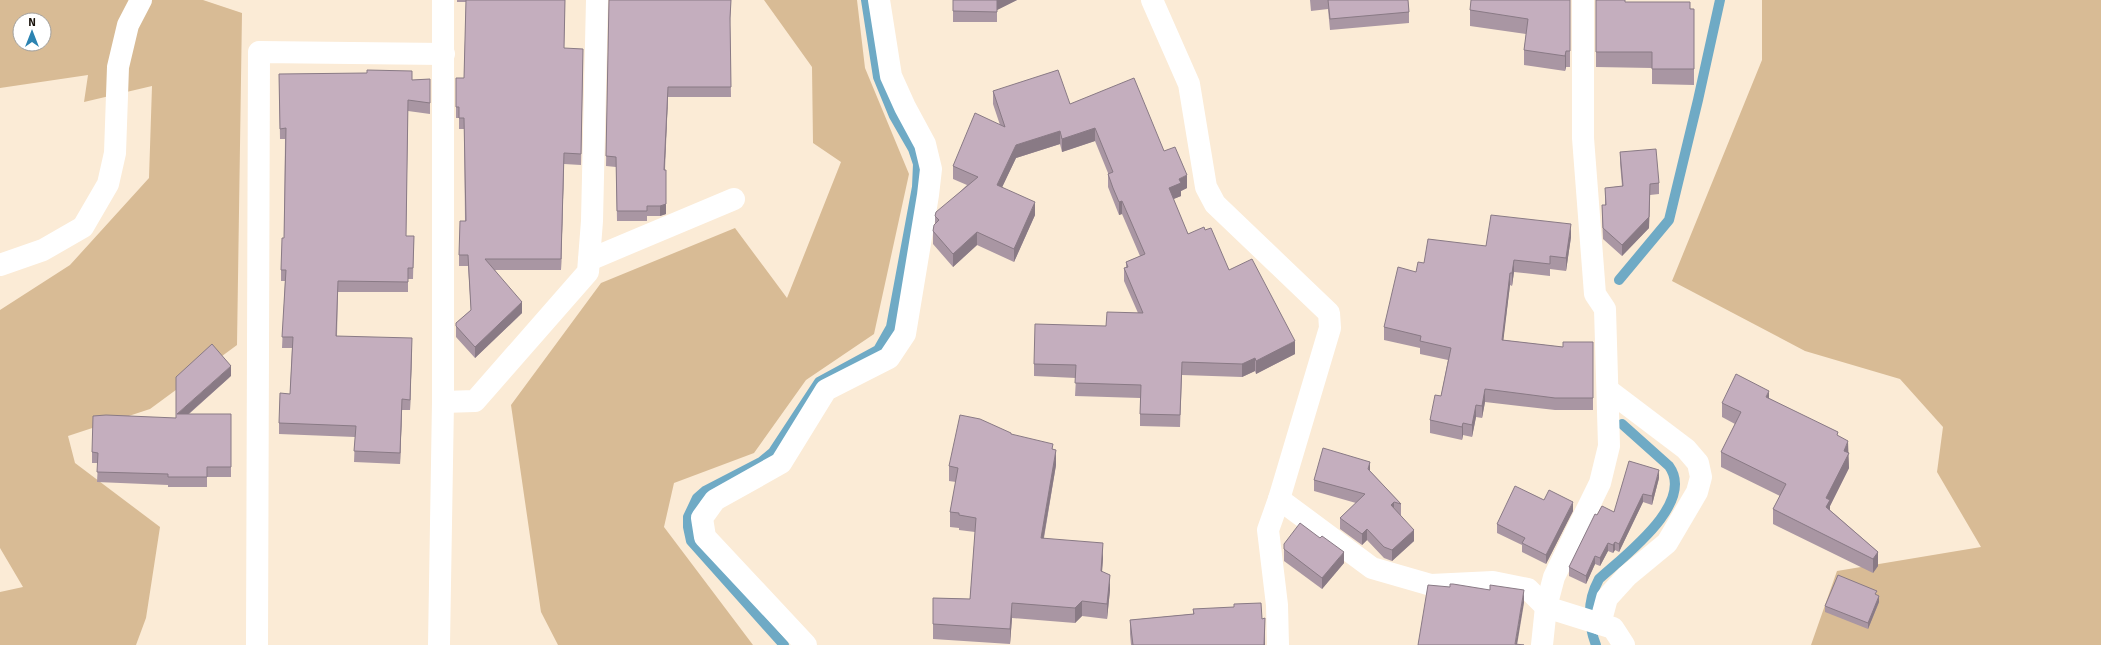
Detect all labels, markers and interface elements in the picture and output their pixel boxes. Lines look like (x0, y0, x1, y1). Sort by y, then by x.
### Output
north arrow (12, 12, 52, 52)
text: N (28, 16, 36, 29)

